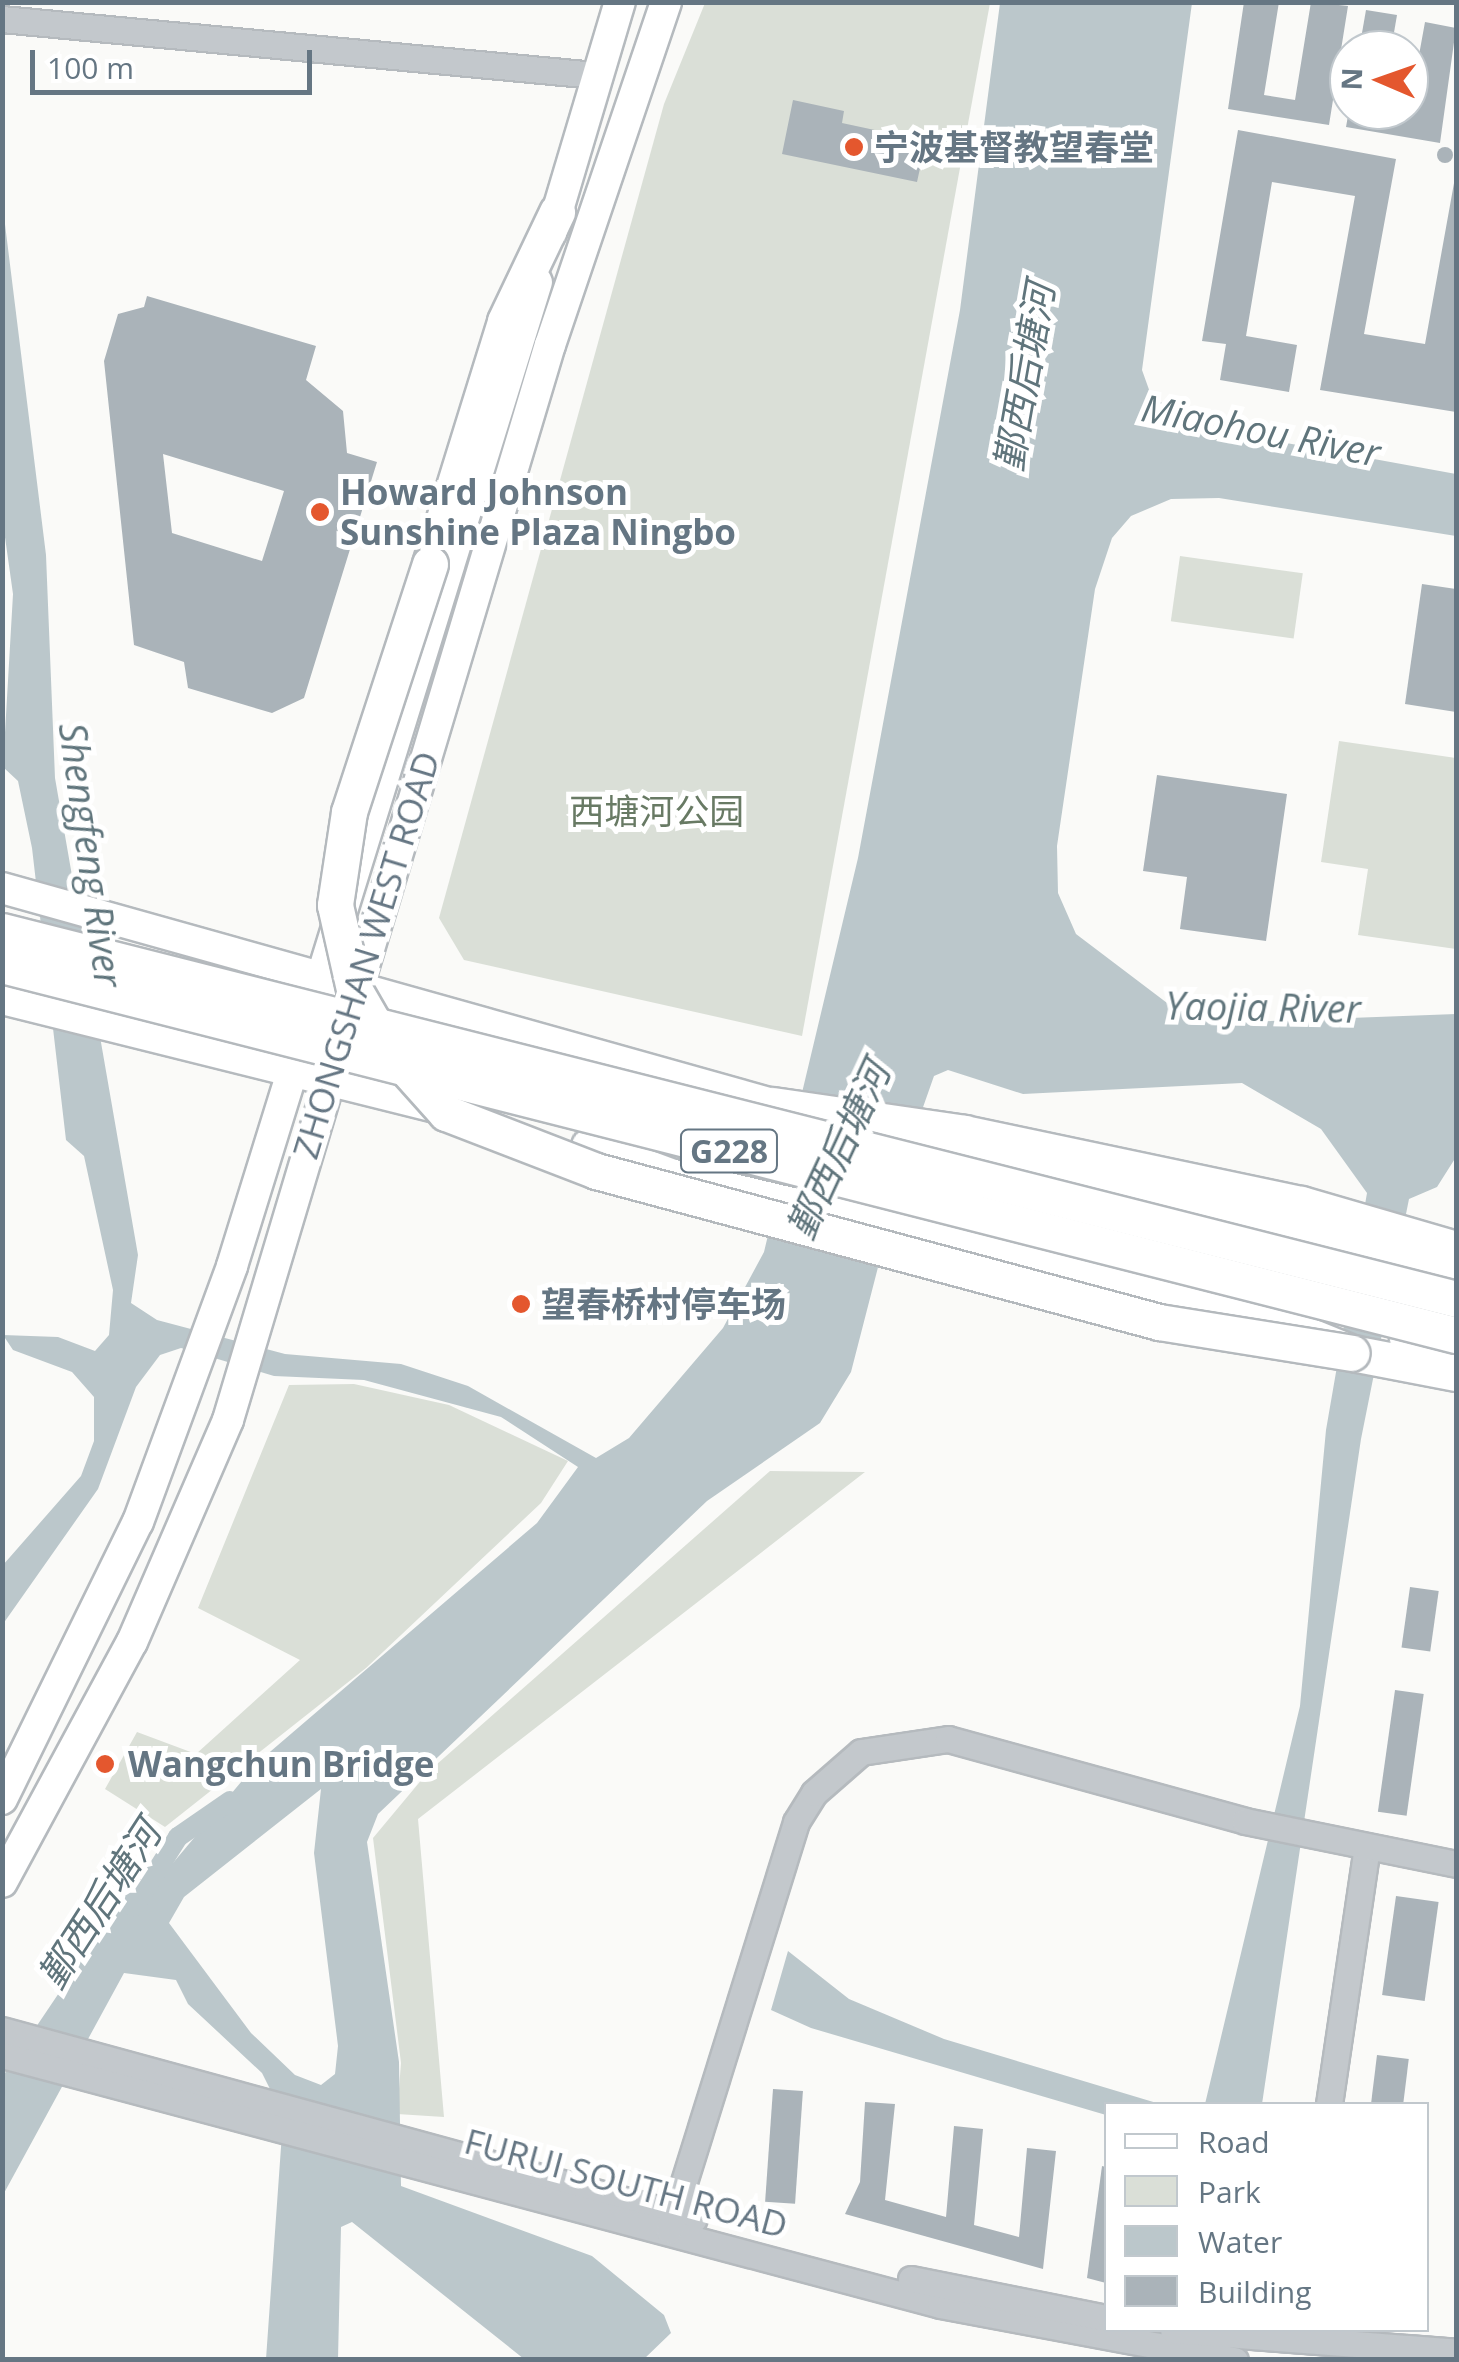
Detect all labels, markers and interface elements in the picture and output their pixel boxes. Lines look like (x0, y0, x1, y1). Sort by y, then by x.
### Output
scale bar (35, 30, 318, 92)
north arrow (1329, 30, 1429, 130)
text: 100 m (47, 47, 134, 88)
text: N (1332, 67, 1370, 91)
place label: 宁波基督教望春堂 (874, 126, 1154, 168)
marker: 宁波基督教望春堂 (843, 136, 865, 158)
water label: 鄞西后塘河 (985, 279, 1063, 475)
water label: Miaohou River (1138, 385, 1384, 475)
place label: Howard Johnson Sunshine Plaza Ningbo (340, 471, 736, 553)
marker: Howard Johnson Sunshine Plaza Ningbo (309, 501, 331, 523)
water label: Shengfeng River (50, 720, 132, 990)
street label: ZHONGSHAN WEST ROAD (284, 747, 448, 1163)
park label: 西塘河公园 (570, 790, 744, 832)
water label: Yaojia River (1165, 982, 1361, 1032)
water label: 鄞西后塘河 (777, 1054, 899, 1246)
road number: G228 (679, 1124, 779, 1178)
place label: 望春桥村停车场 (541, 1283, 786, 1325)
marker: 望春桥村停车场 (510, 1293, 532, 1315)
place label: Wangchun Bridge (128, 1743, 435, 1785)
marker: Wangchun Bridge (92, 1751, 118, 1777)
water label: 鄞西后塘河 (28, 1812, 170, 1996)
legend (1104, 2102, 1429, 2332)
street label: FURUI SOUTH ROAD (460, 2120, 792, 2246)
text: Road (1198, 2121, 1270, 2162)
text: Park (1198, 2171, 1261, 2212)
text: Water (1198, 2221, 1282, 2262)
text: Building (1198, 2271, 1312, 2312)

